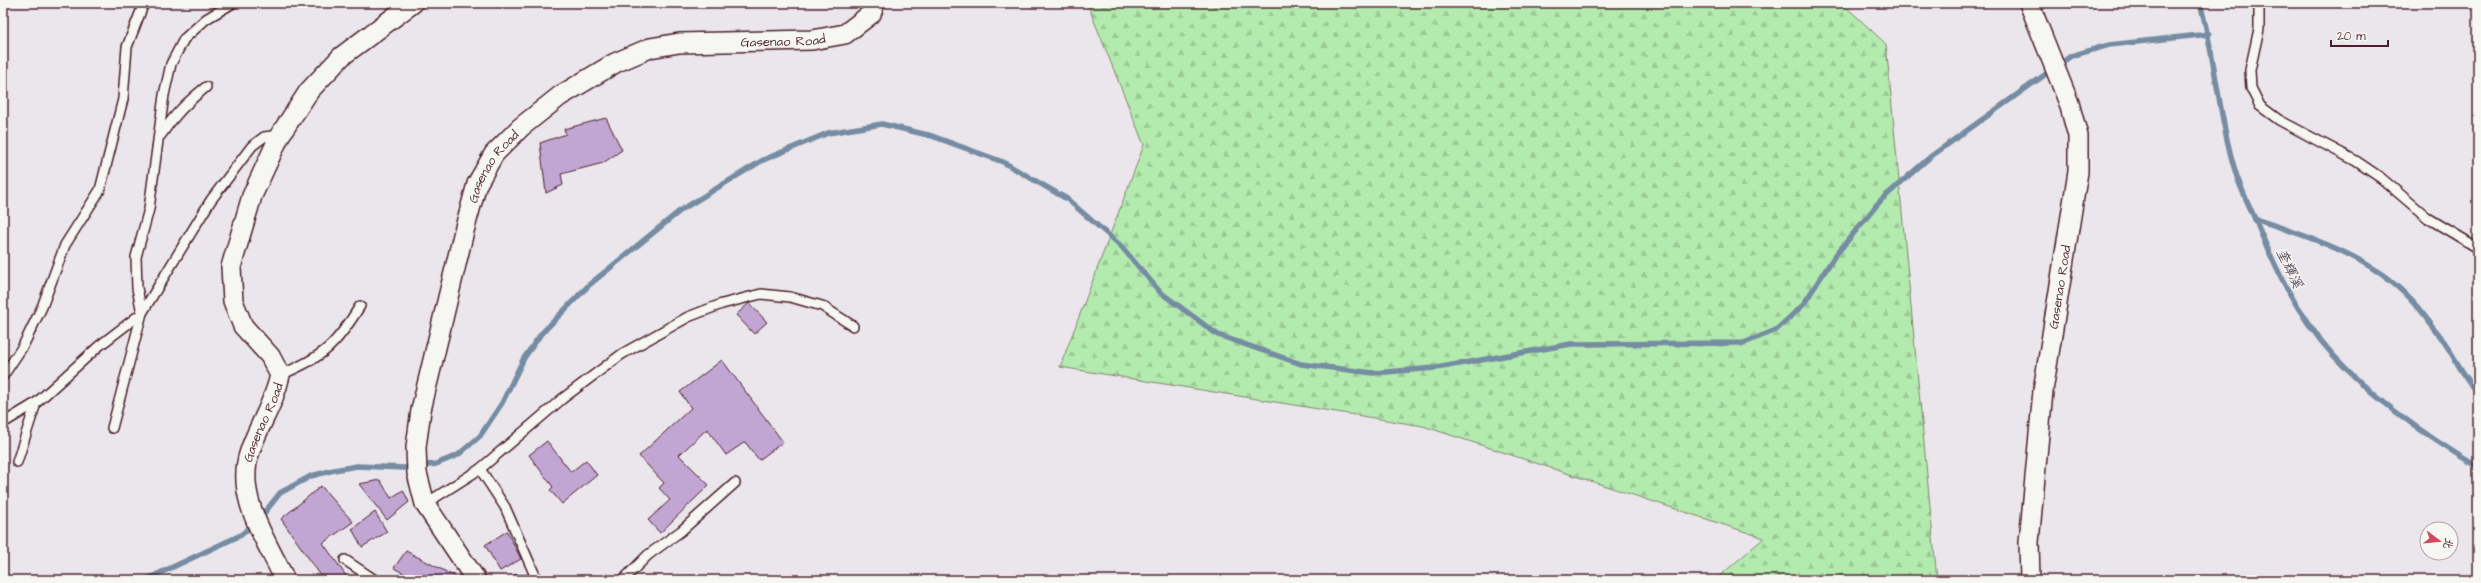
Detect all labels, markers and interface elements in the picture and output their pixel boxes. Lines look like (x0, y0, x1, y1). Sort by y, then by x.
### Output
scale bar (2331, 22, 2388, 48)
text: 20 m (2337, 28, 2366, 45)
street label: Gasenao Road (741, 30, 827, 52)
street label: Gasenao Road (464, 126, 523, 205)
street label: Gasenao Road (2044, 244, 2076, 330)
water label: 奎輝溪 (2271, 245, 2308, 293)
street label: Gasenao Road (239, 380, 288, 464)
north arrow (2419, 521, 2459, 561)
text: 北 (2439, 536, 2457, 551)

